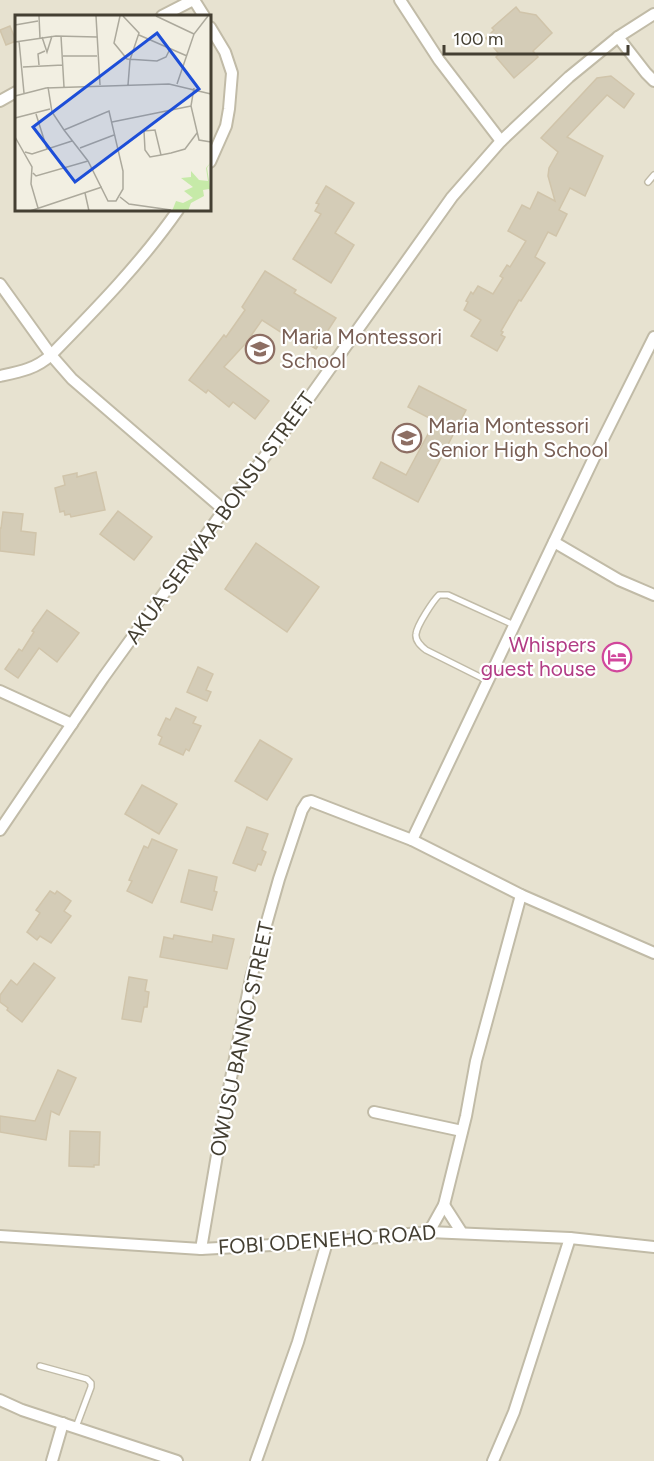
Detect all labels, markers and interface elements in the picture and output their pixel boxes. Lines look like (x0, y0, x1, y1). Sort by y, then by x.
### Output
inset map (15, 15, 212, 212)
scale bar (444, 18, 628, 56)
text: 100 m (453, 28, 503, 50)
place label: Maria Montessori School (281, 324, 442, 373)
school or university icon: Maria Montessori School (244, 333, 276, 365)
street label: AKUA SERWAA BONSU STREET (120, 387, 320, 649)
place label: Maria Montessori Senior High School (428, 413, 608, 462)
school or university icon: Maria Montessori Senior High School (391, 422, 423, 454)
place label: Whispers guest house (481, 632, 596, 681)
hotel icon: Whispers guest house (601, 641, 633, 673)
street label: OWUSU BANNO STREET (204, 919, 279, 1158)
street label: FOBI ODENEHO ROAD (217, 1219, 437, 1260)

